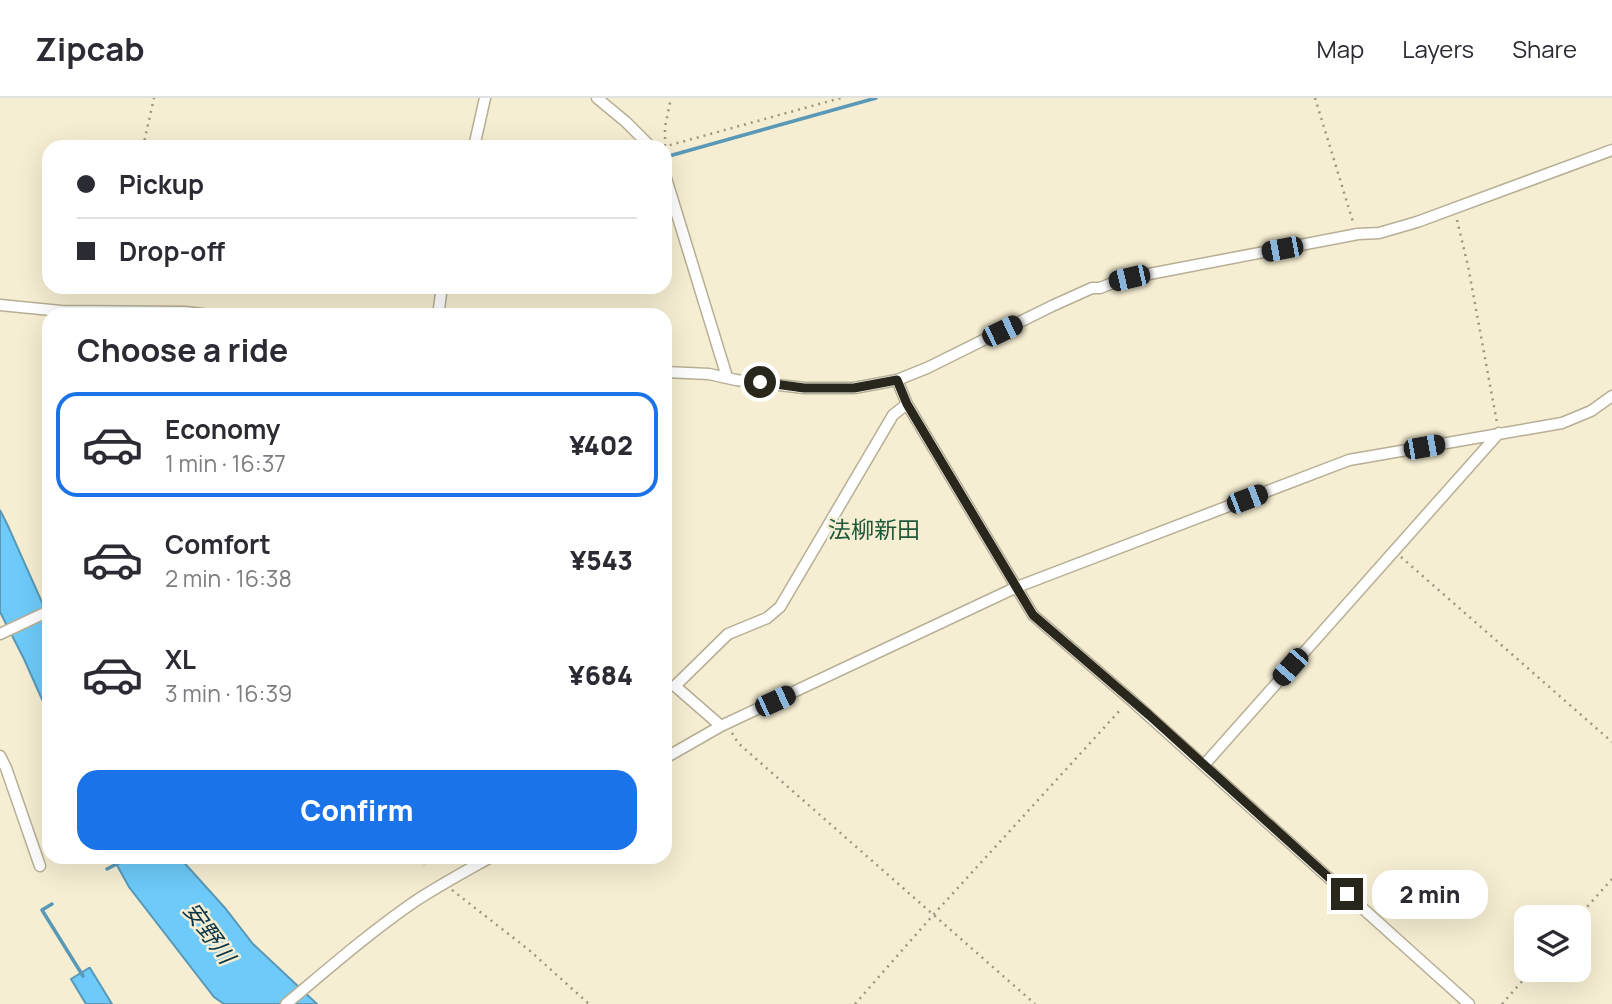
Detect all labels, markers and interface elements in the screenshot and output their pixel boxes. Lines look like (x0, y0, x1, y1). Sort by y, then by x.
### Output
text: Zipcab (35, 26, 145, 71)
text: Map (1317, 32, 1364, 65)
text: Layers (1402, 32, 1474, 65)
text: Share (1512, 32, 1577, 65)
text: Pickup (119, 166, 204, 202)
text: Drop-off (119, 233, 225, 269)
car (1260, 235, 1305, 263)
car (1107, 263, 1152, 293)
car (979, 312, 1026, 350)
text: Choose a ride (77, 328, 288, 372)
route start (744, 366, 776, 398)
text: Economy (165, 411, 280, 447)
icon: car (81, 413, 144, 476)
text: ¥402 (569, 427, 633, 463)
car (1402, 433, 1447, 461)
text: 1 min · 16:37 (165, 447, 286, 479)
car (1224, 482, 1271, 516)
district label: 法柳新田 (828, 513, 920, 545)
text: Comfort (165, 526, 271, 562)
icon: car (81, 528, 144, 591)
text: ¥543 (570, 542, 633, 578)
text: 2 min · 16:38 (165, 562, 292, 594)
text: XL (165, 641, 196, 677)
icon: car (81, 643, 144, 706)
car (1269, 644, 1312, 690)
text: ¥684 (568, 657, 633, 693)
text: 3 min · 16:39 (165, 677, 292, 709)
car (752, 683, 799, 719)
button: Confirm (77, 770, 637, 850)
callout: 2 min (1372, 870, 1487, 918)
route end (1331, 878, 1363, 910)
text: 2 min (1400, 878, 1461, 910)
water label: 安野川 (177, 895, 245, 972)
map controls (1514, 905, 1591, 982)
button: layers (1514, 905, 1591, 982)

